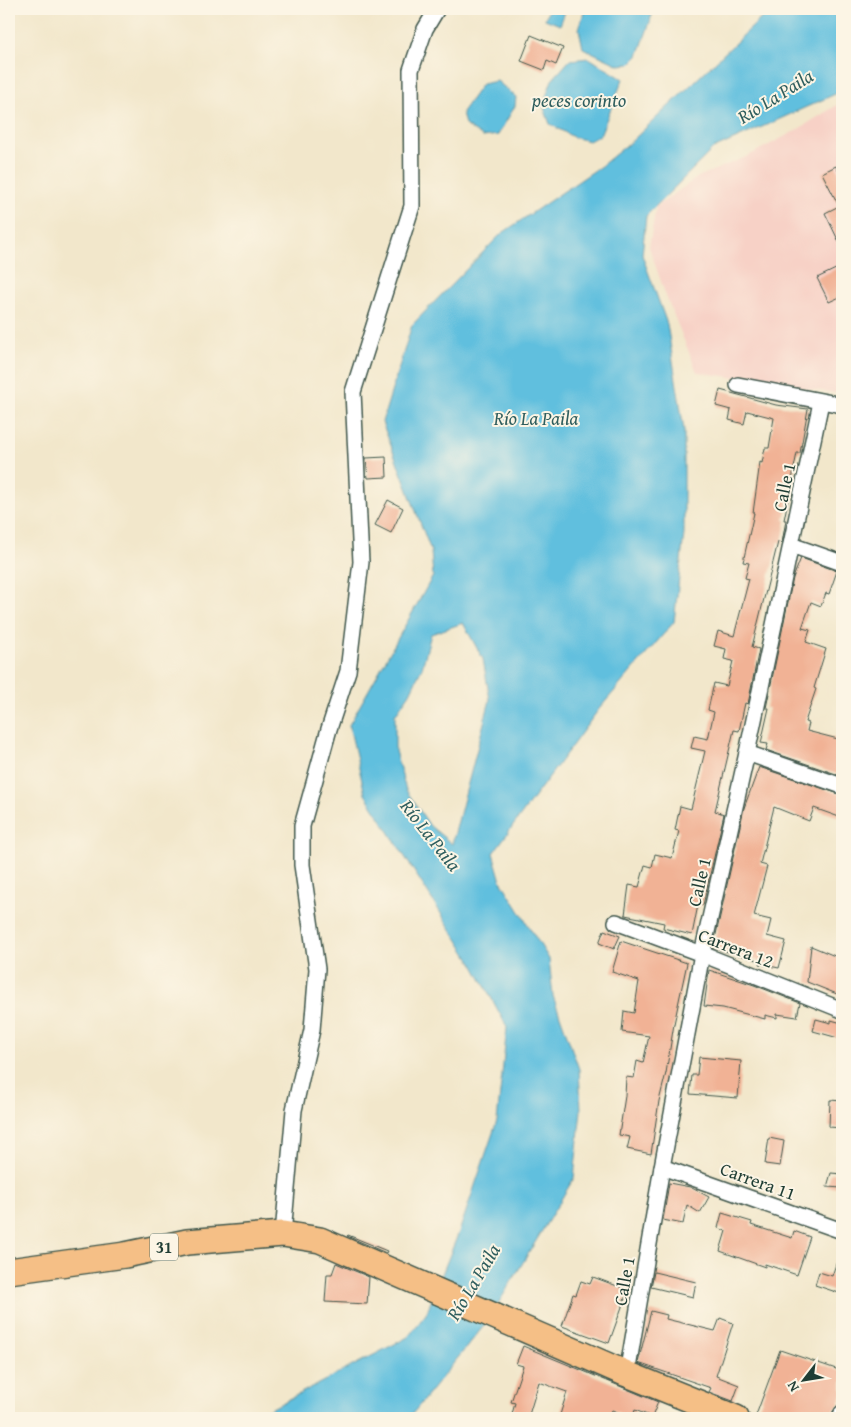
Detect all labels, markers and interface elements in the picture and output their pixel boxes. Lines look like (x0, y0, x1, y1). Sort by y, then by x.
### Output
water label: Río La Paila (731, 62, 819, 131)
water label: peces corinto (531, 86, 626, 114)
water label: Río La Paila (493, 404, 579, 432)
street label: Calle 1 (766, 460, 802, 514)
water label: Río La Paila (393, 792, 468, 877)
street label: Calle 1 (680, 855, 718, 909)
street label: Carrera 12 (695, 921, 777, 975)
street label: Carrera 11 (717, 1155, 799, 1207)
road number: 31 (150, 1234, 178, 1260)
water label: Río La Paila (439, 1238, 507, 1326)
street label: Calle 1 (606, 1254, 642, 1308)
north arrow (778, 1354, 828, 1404)
text: N (782, 1377, 804, 1396)

